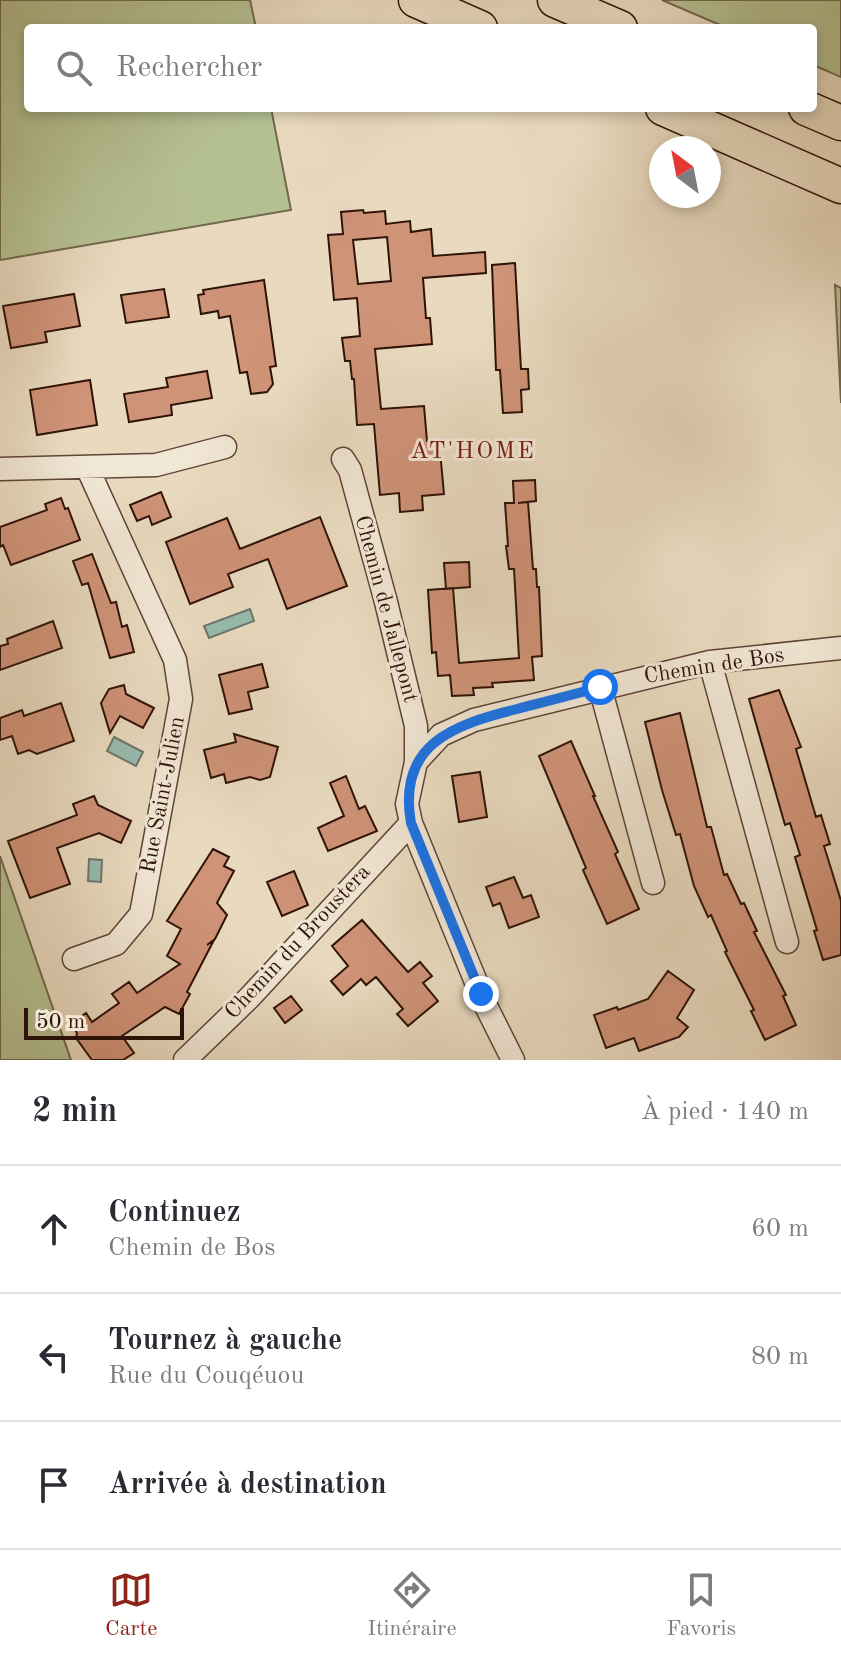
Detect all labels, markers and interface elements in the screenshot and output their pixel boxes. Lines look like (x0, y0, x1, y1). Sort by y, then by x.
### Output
search box (24, 24, 817, 112)
icon: search (52, 46, 96, 90)
text: Rechercher (116, 53, 262, 83)
north arrow (649, 136, 721, 208)
district label: AT'HOME (410, 440, 536, 464)
street label: Chemin de Jallepont (350, 513, 422, 705)
street label: Chemin de Bos (642, 644, 786, 688)
route start (582, 669, 618, 705)
street label: Rue Saint-Julien (137, 715, 189, 875)
street label: Chemin du Broustera (221, 861, 375, 1023)
route end (463, 976, 499, 1012)
scale bar (24, 1004, 184, 1040)
text: 50 m (36, 1011, 85, 1033)
text: 2 min (32, 1095, 117, 1129)
text: À pied · 140 m (641, 1099, 809, 1125)
text: Continuez (108, 1198, 241, 1228)
icon: ahead (32, 1207, 76, 1251)
text: 60 m (751, 1216, 809, 1242)
text: Chemin de Bos (108, 1235, 275, 1261)
text: Tournez à gauche (108, 1326, 342, 1356)
icon: left (32, 1335, 76, 1379)
text: 80 m (751, 1344, 809, 1370)
text: Rue du Couqéuou (108, 1363, 304, 1389)
icon: arrive (32, 1463, 76, 1507)
text: Arrivée à destination (108, 1470, 387, 1500)
tab: Carte (105, 1568, 157, 1643)
tab: Itinéraire (367, 1568, 457, 1643)
tab: Favoris (666, 1568, 736, 1643)

